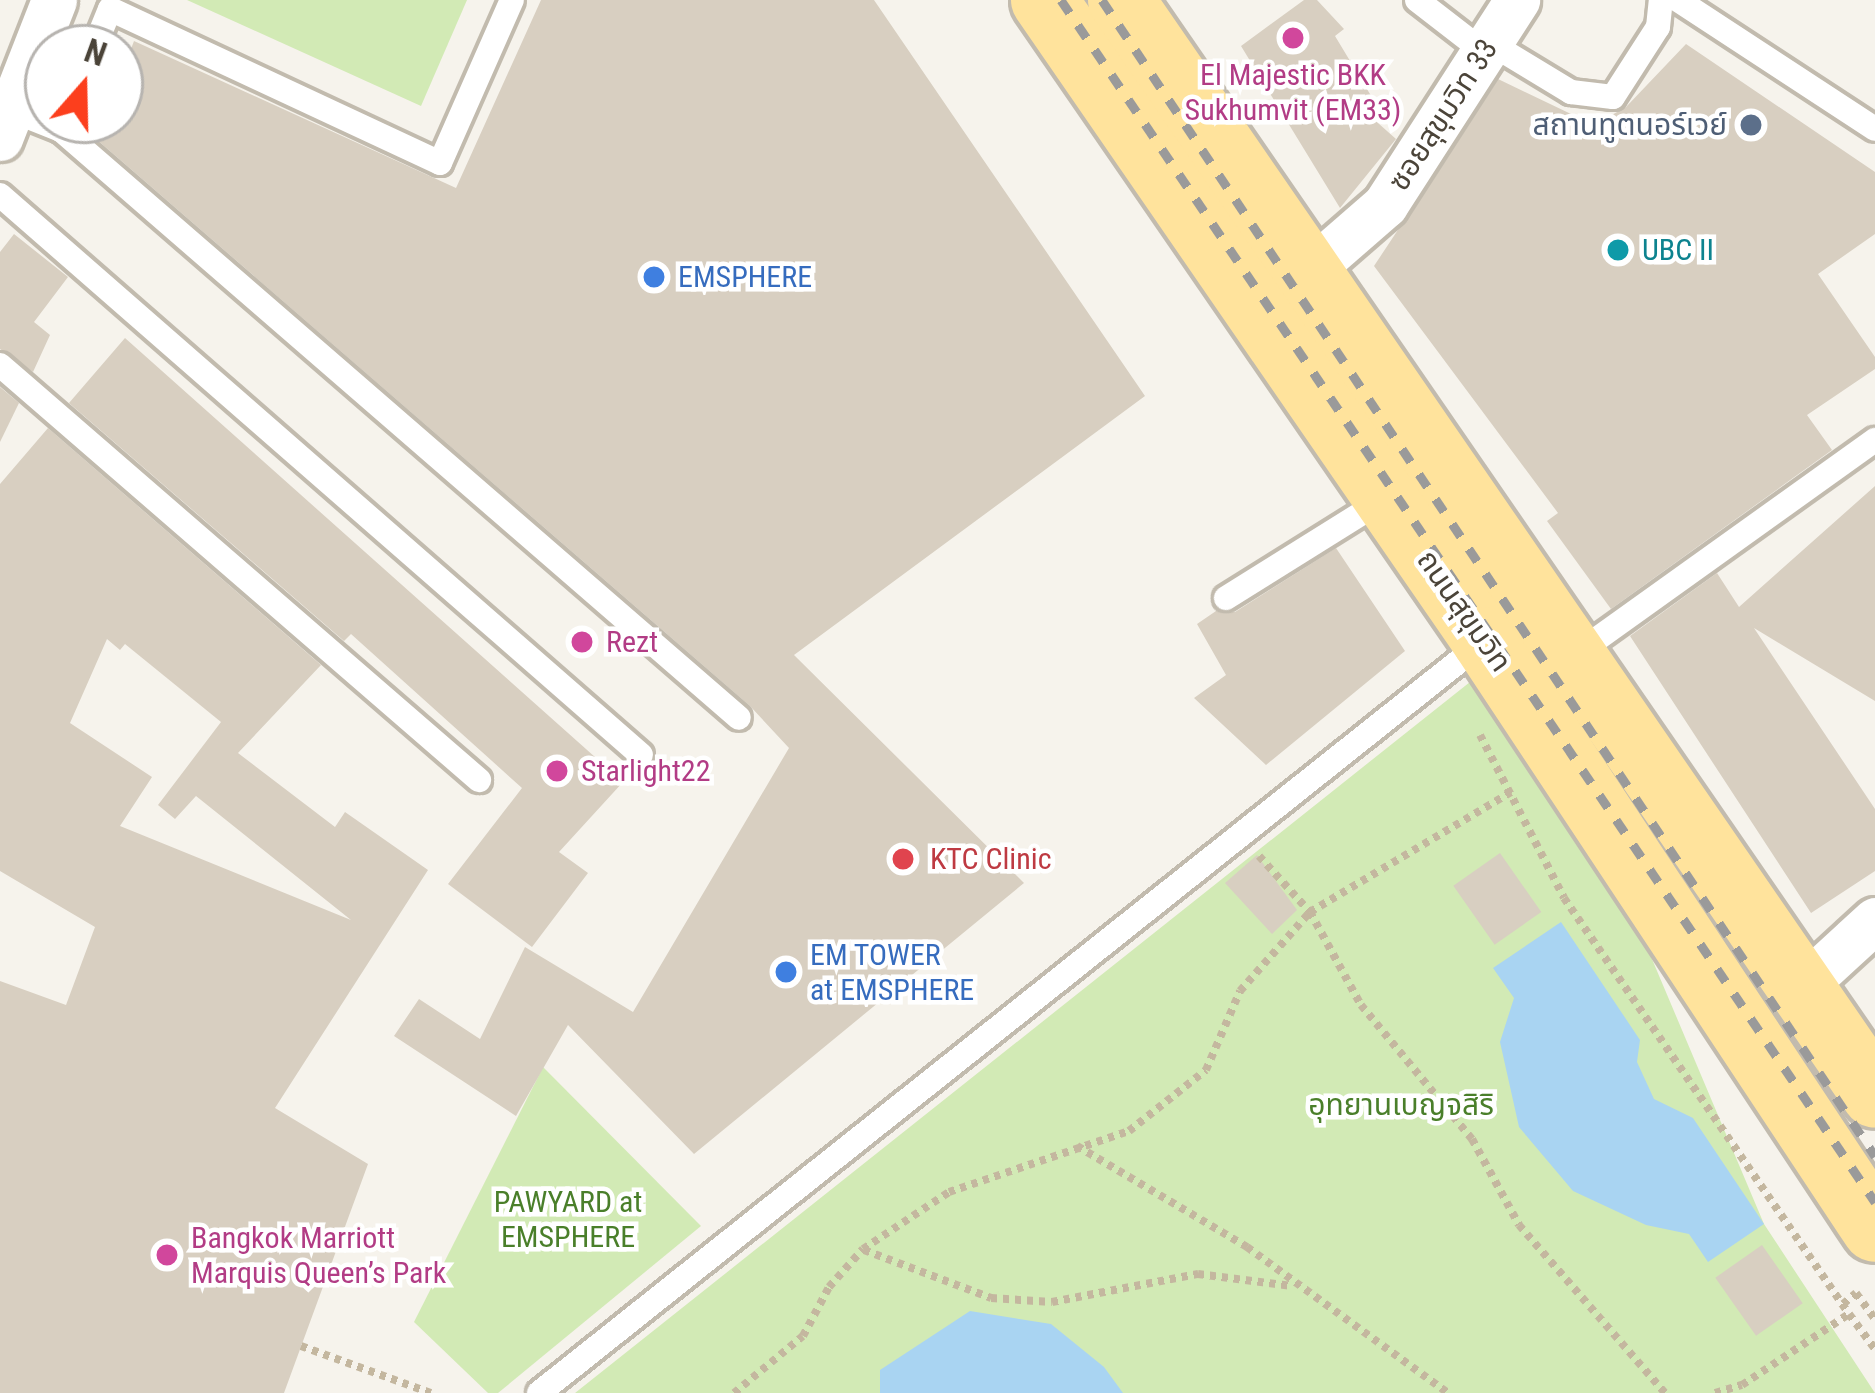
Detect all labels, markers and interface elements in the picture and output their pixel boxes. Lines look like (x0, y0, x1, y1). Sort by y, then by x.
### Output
north arrow (24, 24, 144, 144)
marker: El Majestic BKK Sukhumvit (EM33) (1280, 25, 1306, 51)
text: N (79, 31, 112, 74)
street label: ซอยสุขุมวิท 33 (1381, 33, 1505, 197)
place label: El Majestic BKK Sukhumvit (EM33) (1185, 57, 1401, 128)
place label: สถานทูตนอร์เวย์ (1532, 107, 1727, 143)
marker: สถานทูตนอร์เวย์ (1738, 112, 1764, 138)
place label: UBC II (1642, 232, 1714, 268)
marker: UBC II (1605, 237, 1631, 263)
place label: EMSPHERE (678, 259, 812, 295)
marker: EMSPHERE (641, 264, 667, 290)
street label: ถนนสุขุมวิท (1409, 543, 1519, 679)
place label: Rezt (606, 624, 658, 660)
marker: Rezt (569, 629, 595, 655)
place label: Starlight22 (581, 753, 710, 789)
marker: Starlight22 (544, 758, 570, 784)
place label: KTC Clinic (930, 841, 1052, 877)
marker: KTC Clinic (887, 843, 919, 875)
place label: EM TOWER at EMSPHERE (810, 937, 974, 1008)
marker: EM TOWER at EMSPHERE (773, 959, 799, 985)
park label: อุทยานเบญจสิริ (1308, 1087, 1494, 1123)
park label: PAWYARD at EMSPHERE (494, 1184, 642, 1254)
place label: Bangkok Marriott Marquis Queen’s Park (191, 1220, 446, 1290)
marker: Bangkok Marriott Marquis Queen’s Park (154, 1242, 180, 1268)

